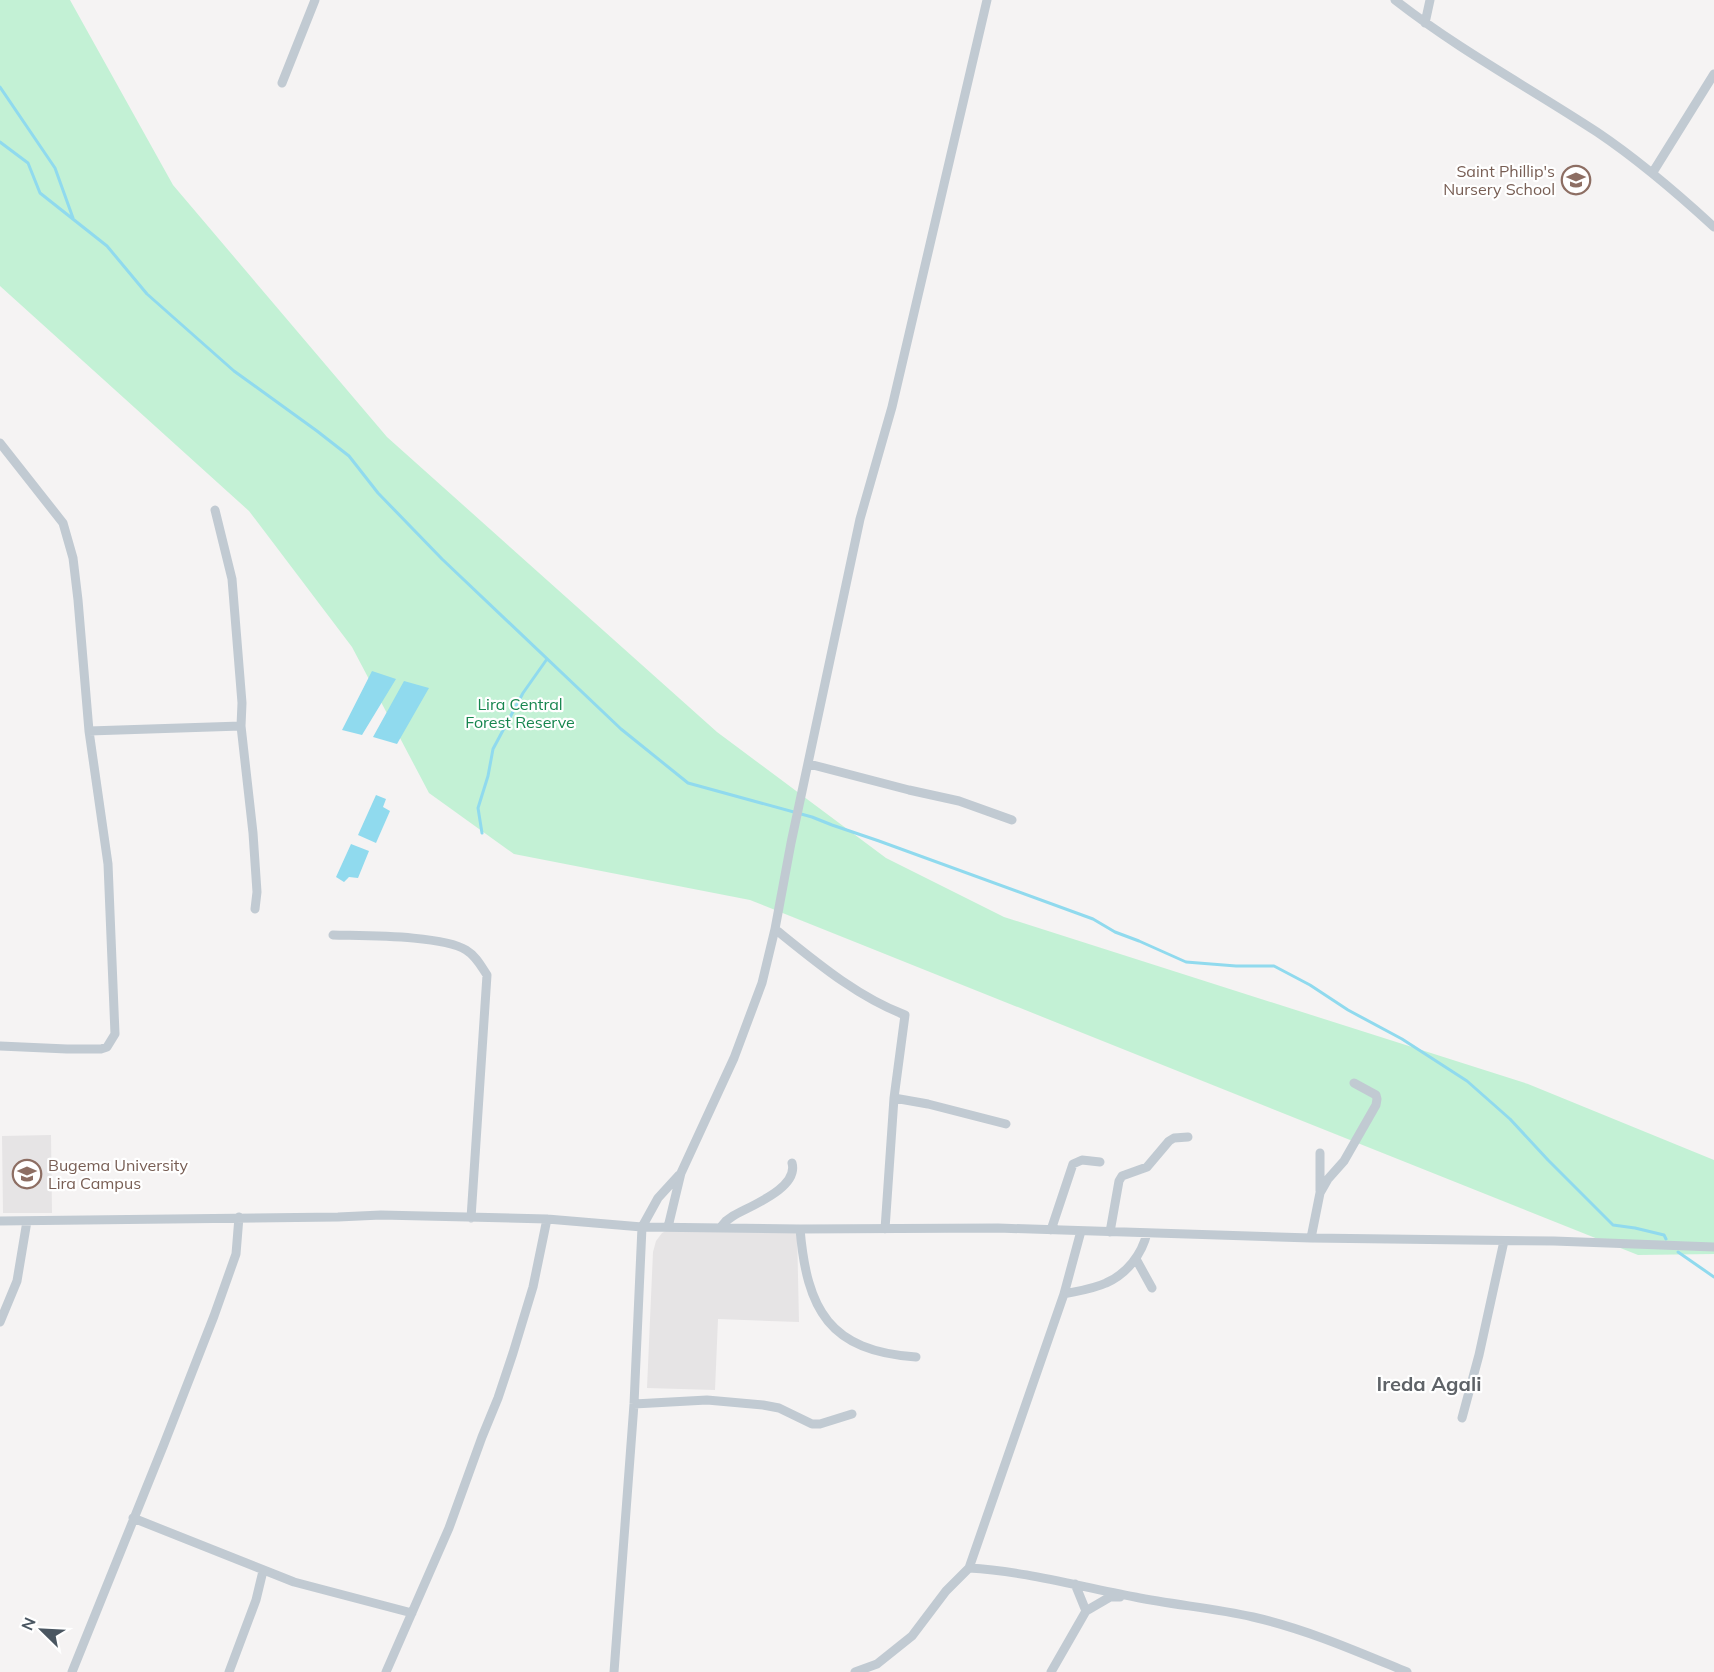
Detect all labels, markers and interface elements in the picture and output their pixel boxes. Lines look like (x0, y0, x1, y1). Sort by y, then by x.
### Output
place label: Saint Phillip's Nursery School (1443, 161, 1555, 199)
school or university icon: Saint Phillip's Nursery School (1560, 164, 1592, 196)
park label: Lira Central Forest Reserve (465, 694, 575, 732)
place label: Bugema University Lira Campus (48, 1155, 188, 1193)
school or university icon: Bugema University Lira Campus (11, 1158, 43, 1190)
district label: Ireda Agali (1377, 1371, 1481, 1396)
north arrow (12, 1600, 72, 1660)
text: N (17, 1614, 40, 1633)

